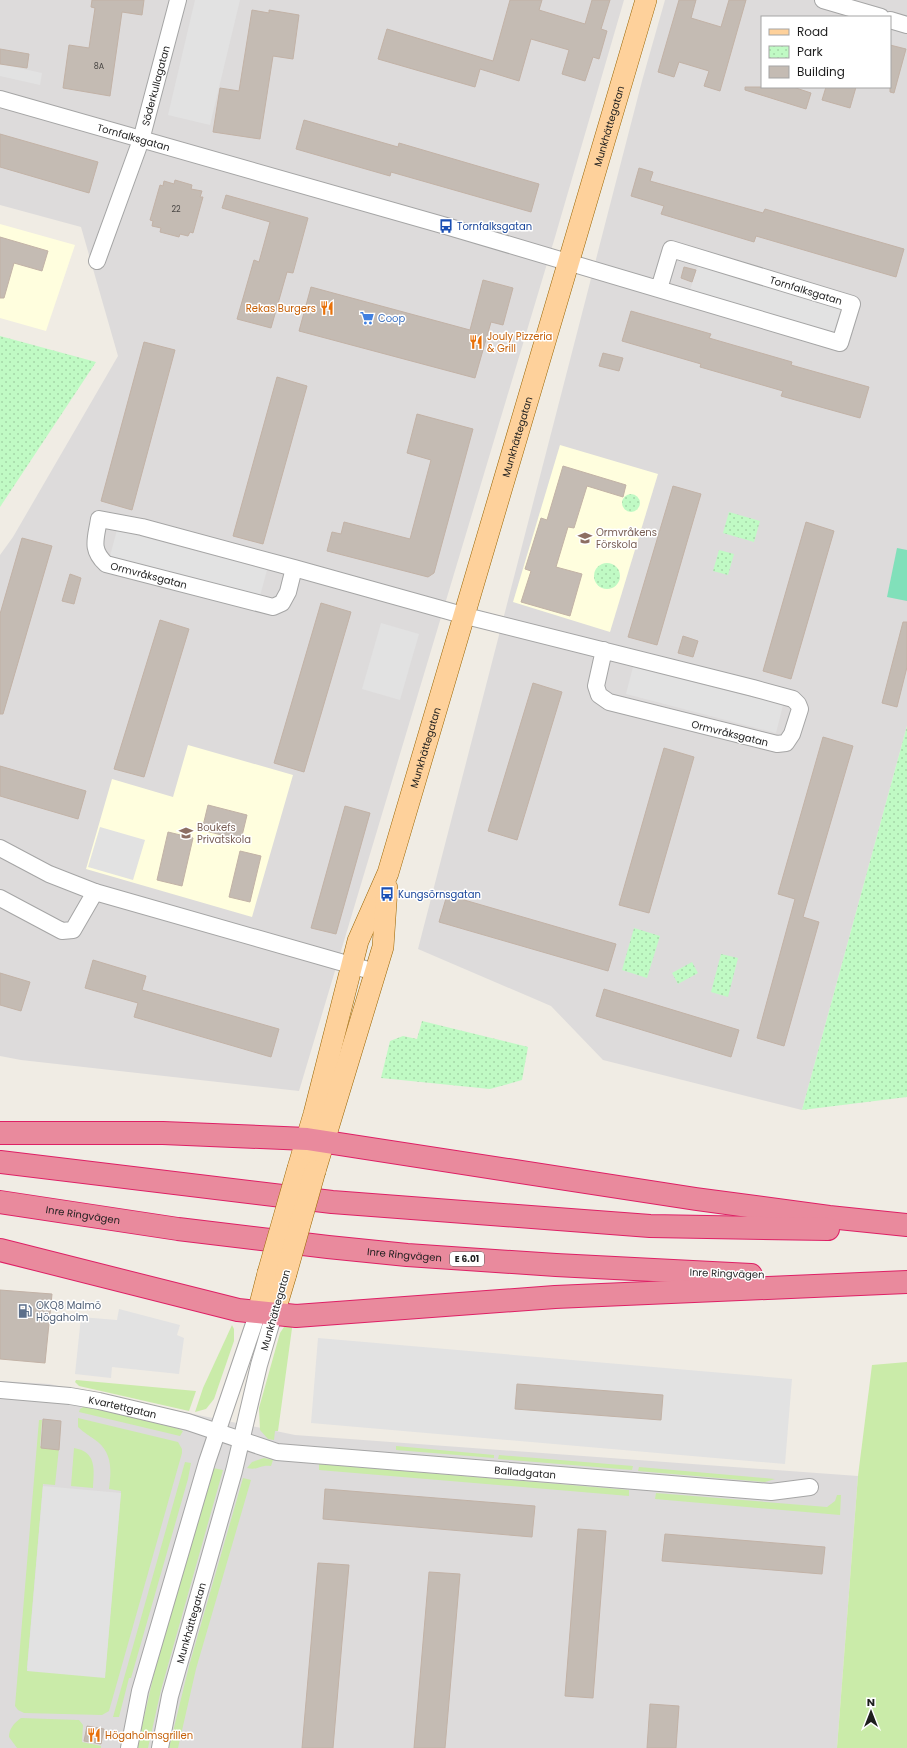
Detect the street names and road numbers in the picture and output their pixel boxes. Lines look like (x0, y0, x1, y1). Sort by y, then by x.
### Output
street label: Söderkullagatan (138, 44, 174, 128)
street label: Munkhättegatan (590, 84, 628, 168)
street label: Tornfalksgatan (95, 120, 172, 155)
street label: Tornfalksgatan (768, 272, 844, 309)
street label: Munkhättegatan (498, 395, 536, 479)
street label: Ormvråksgatan (109, 558, 189, 593)
street label: Munkhättegatan (407, 705, 445, 790)
street label: Ormvråksgatan (690, 717, 770, 750)
street label: Inre Ringvägen (45, 1202, 121, 1228)
street label: Inre Ringvägen (366, 1244, 442, 1265)
road number: E 6.01 (450, 1252, 484, 1266)
street label: Inre Ringvägen (689, 1265, 765, 1282)
street label: Munkhättegatan (257, 1268, 294, 1352)
street label: Kvartettgatan (87, 1392, 158, 1422)
street label: Balladgatan (494, 1463, 556, 1483)
street label: Munkhättegatan (173, 1581, 210, 1665)

